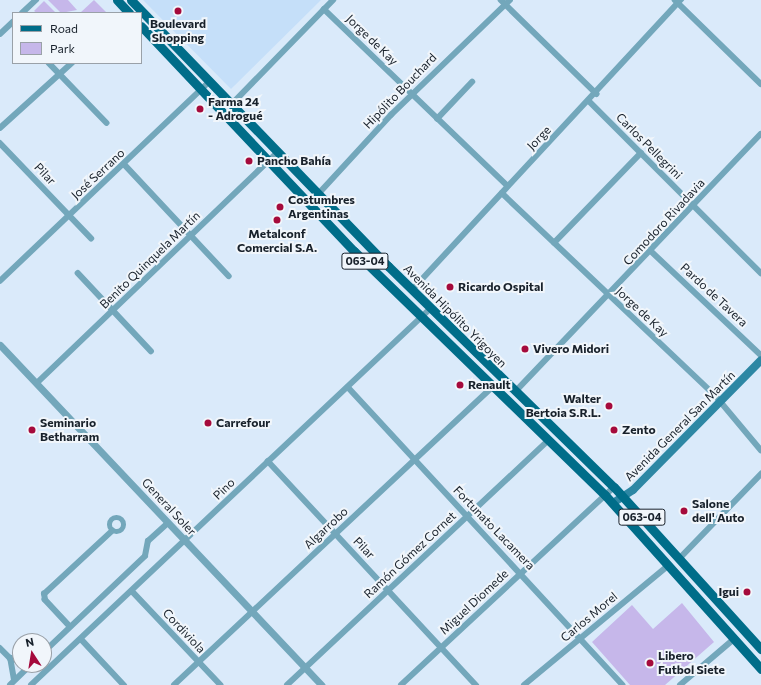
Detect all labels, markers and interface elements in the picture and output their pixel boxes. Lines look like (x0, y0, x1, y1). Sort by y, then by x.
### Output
marker: Boulevard Shopping (173, 6, 183, 16)
legend (12, 12, 142, 64)
street label: Jorge de Kay (343, 12, 401, 68)
place label: Boulevard Shopping (150, 17, 206, 45)
text: Road (50, 21, 78, 35)
text: Park (50, 41, 75, 55)
street label: Hipólito Bouchard (360, 50, 440, 132)
place label: Farma 24 - Adrogué (208, 95, 262, 123)
marker: Farma 24 - Adrogué (195, 104, 205, 114)
street label: Carlos Pellegrini (613, 110, 685, 182)
street label: Jorge (524, 123, 554, 153)
street label: José Serrano (68, 146, 128, 202)
place label: Pancho Bahía (257, 154, 331, 168)
marker: Pancho Bahía (244, 156, 254, 166)
street label: Pilar (31, 160, 59, 188)
street label: Comodoro Rivadavia (620, 176, 708, 268)
place label: Costumbres Argentinas (288, 193, 355, 221)
marker: Costumbres Argentinas (275, 202, 285, 212)
street label: Benito Quinquela Martín (97, 208, 203, 312)
marker: Metalconf Comercial S.A. (272, 215, 282, 225)
place label: Metalconf Comercial S.A. (237, 227, 317, 255)
road number: 063-04 (341, 252, 389, 270)
street label: Pardo de Tavera (678, 260, 750, 330)
street label: Avenida Hipólito Yrigoyen (400, 261, 510, 371)
place label: Ricardo Ospital (458, 280, 544, 294)
marker: Ricardo Ospital (445, 282, 455, 292)
street label: Jorge de Kay (613, 284, 671, 340)
place label: Vivero Midori (533, 342, 609, 356)
marker: Vivero Midori (520, 344, 530, 354)
street label: Avenida General San Martín (622, 368, 738, 484)
place label: Renault (468, 378, 511, 392)
marker: Renault (455, 380, 465, 390)
place label: Walter Bertoia S.R.L. (526, 392, 601, 420)
marker: Walter Bertoia S.R.L. (604, 401, 614, 411)
place label: Seminario Betharram (40, 416, 99, 444)
place label: Carrefour (216, 416, 270, 430)
marker: Carrefour (203, 418, 213, 428)
place label: Zento (622, 423, 656, 437)
marker: Seminario Betharram (27, 425, 37, 435)
marker: Zento (609, 425, 619, 435)
street label: General Soler (139, 475, 199, 539)
street label: Pino (210, 475, 238, 503)
street label: Fortunato Lacamera (450, 483, 538, 573)
place label: Salone dell' Auto (692, 497, 744, 525)
street label: Algarrobo (301, 504, 351, 552)
marker: Salone dell' Auto (679, 506, 689, 516)
road number: 063-04 (618, 508, 666, 526)
street label: Ramón Gómez Cornet (361, 509, 459, 601)
street label: Pilar (350, 534, 378, 562)
street label: Miguel Diomede (437, 567, 511, 637)
place label: Igui (718, 585, 739, 599)
marker: Igui (742, 587, 752, 597)
street label: Carlos Morel (558, 589, 620, 645)
street label: Cordiviola (160, 606, 208, 656)
north arrow (12, 633, 52, 673)
text: N (24, 635, 35, 649)
place label: Libero Futbol Siete (658, 649, 725, 677)
marker: Libero Futbol Siete (645, 658, 655, 668)

